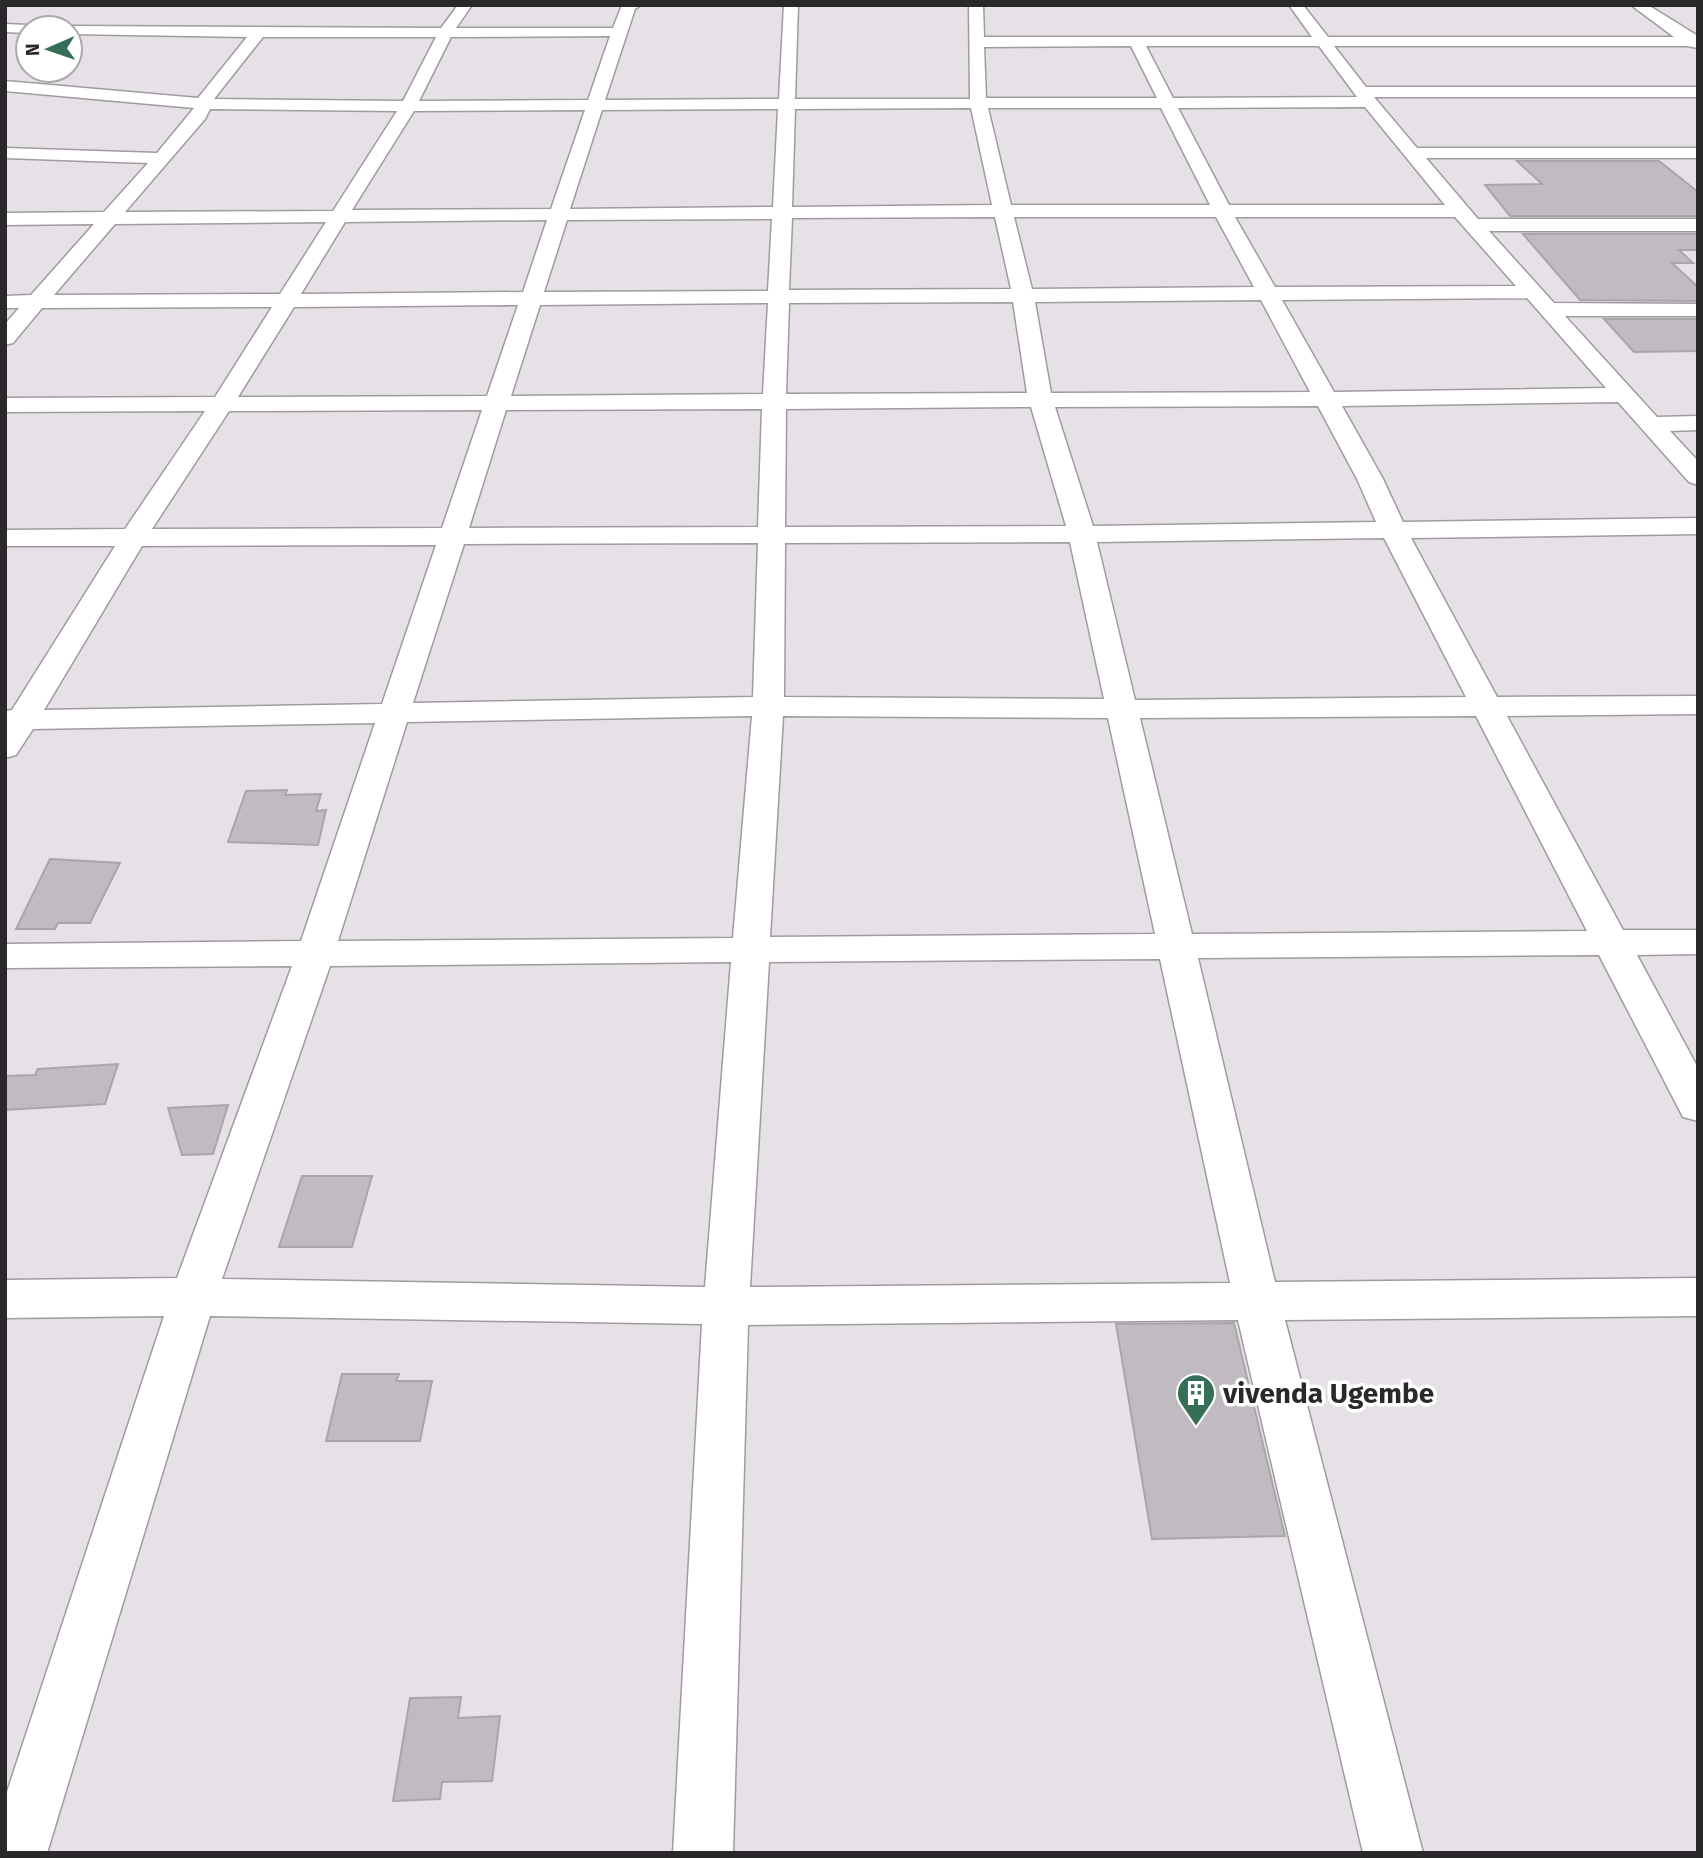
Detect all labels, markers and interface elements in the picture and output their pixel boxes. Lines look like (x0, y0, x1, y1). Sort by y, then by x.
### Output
north arrow (14, 14, 84, 84)
text: N (21, 43, 44, 56)
building icon: vivenda Ugembe (1175, 1372, 1217, 1427)
place label: vivenda Ugembe (1222, 1377, 1434, 1410)

